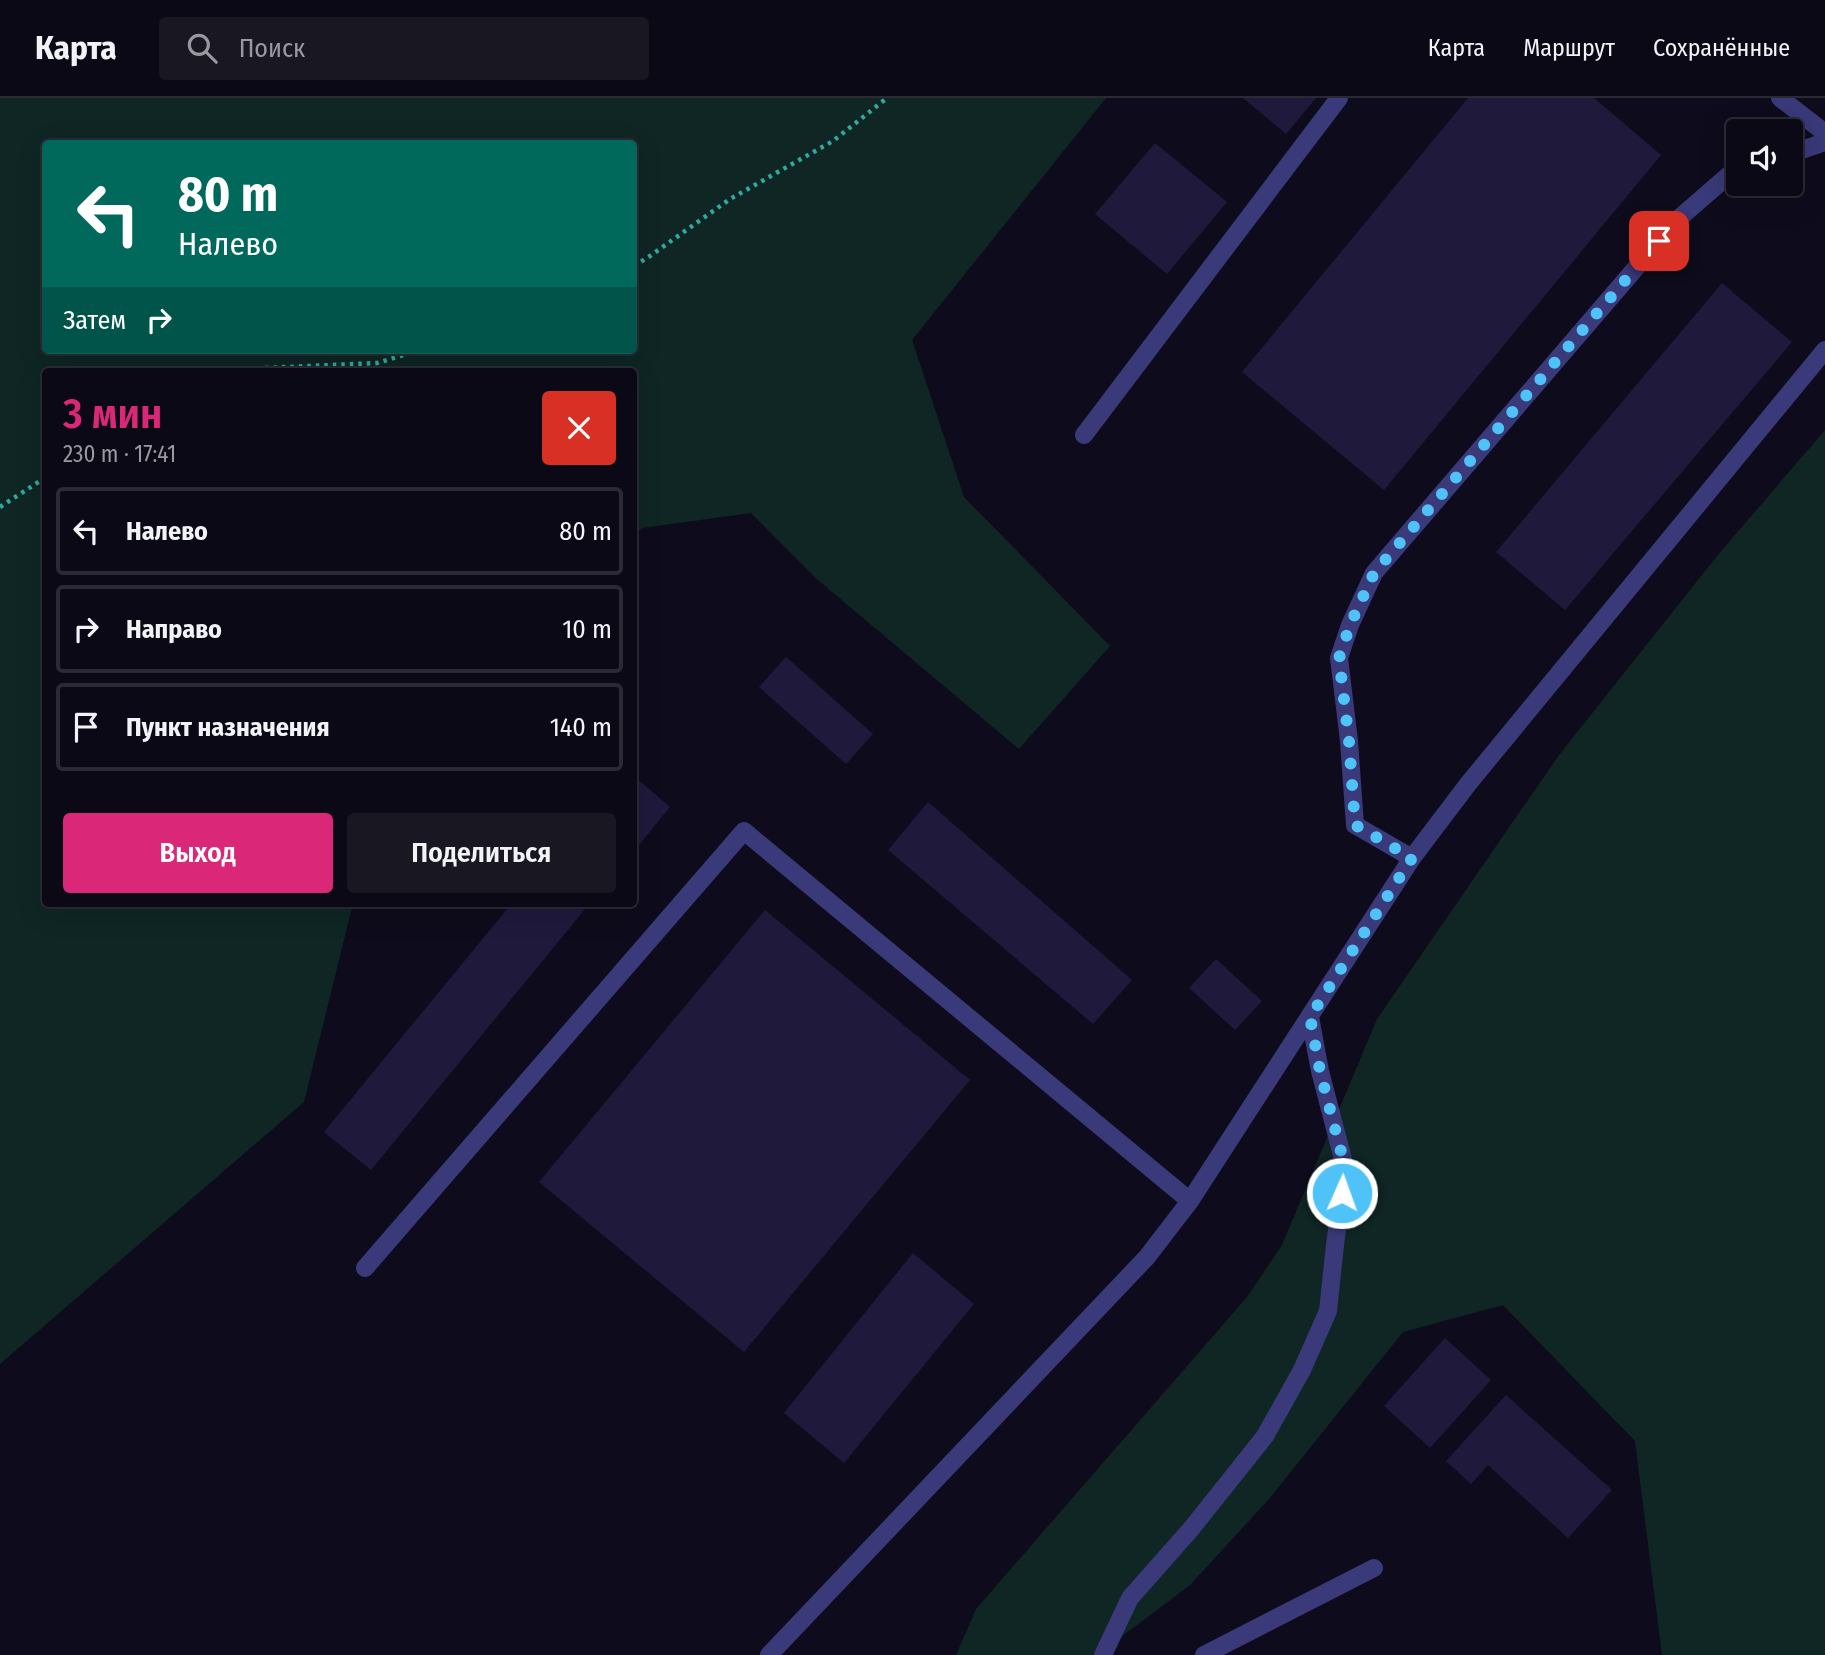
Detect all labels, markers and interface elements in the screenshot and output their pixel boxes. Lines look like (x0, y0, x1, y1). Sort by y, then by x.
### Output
search box (159, 17, 649, 80)
text: Карта (35, 28, 117, 68)
icon: search (183, 29, 221, 67)
text: Поиск (239, 33, 305, 64)
text: Карта (1428, 34, 1485, 62)
text: Маршрут (1523, 34, 1615, 62)
text: Сохранённые (1653, 34, 1790, 62)
map controls (1726, 119, 1803, 196)
button: sound (1726, 119, 1803, 196)
text: 80 m (178, 165, 278, 224)
icon: left (63, 168, 154, 259)
pin (1629, 211, 1689, 271)
icon: arrive (1640, 222, 1678, 260)
text: Налево (178, 225, 278, 263)
icon: right (140, 301, 178, 339)
text: Затем (63, 305, 126, 336)
text: 3 мин (63, 389, 162, 439)
button: close (542, 391, 616, 465)
text: 230 m · 17:41 (63, 440, 176, 468)
icon: left (67, 512, 105, 550)
text: Налево (126, 516, 208, 547)
text: 80 m (559, 516, 612, 547)
icon: right (67, 610, 105, 648)
text: Направо (126, 614, 222, 645)
text: 10 m (562, 614, 612, 645)
icon: arrive (67, 708, 105, 746)
text: Пункт назначения (126, 712, 330, 743)
text: 140 m (550, 712, 612, 743)
button: Выход (63, 813, 333, 893)
button: Поделиться (347, 813, 616, 893)
position arrow (1305, 1156, 1379, 1230)

